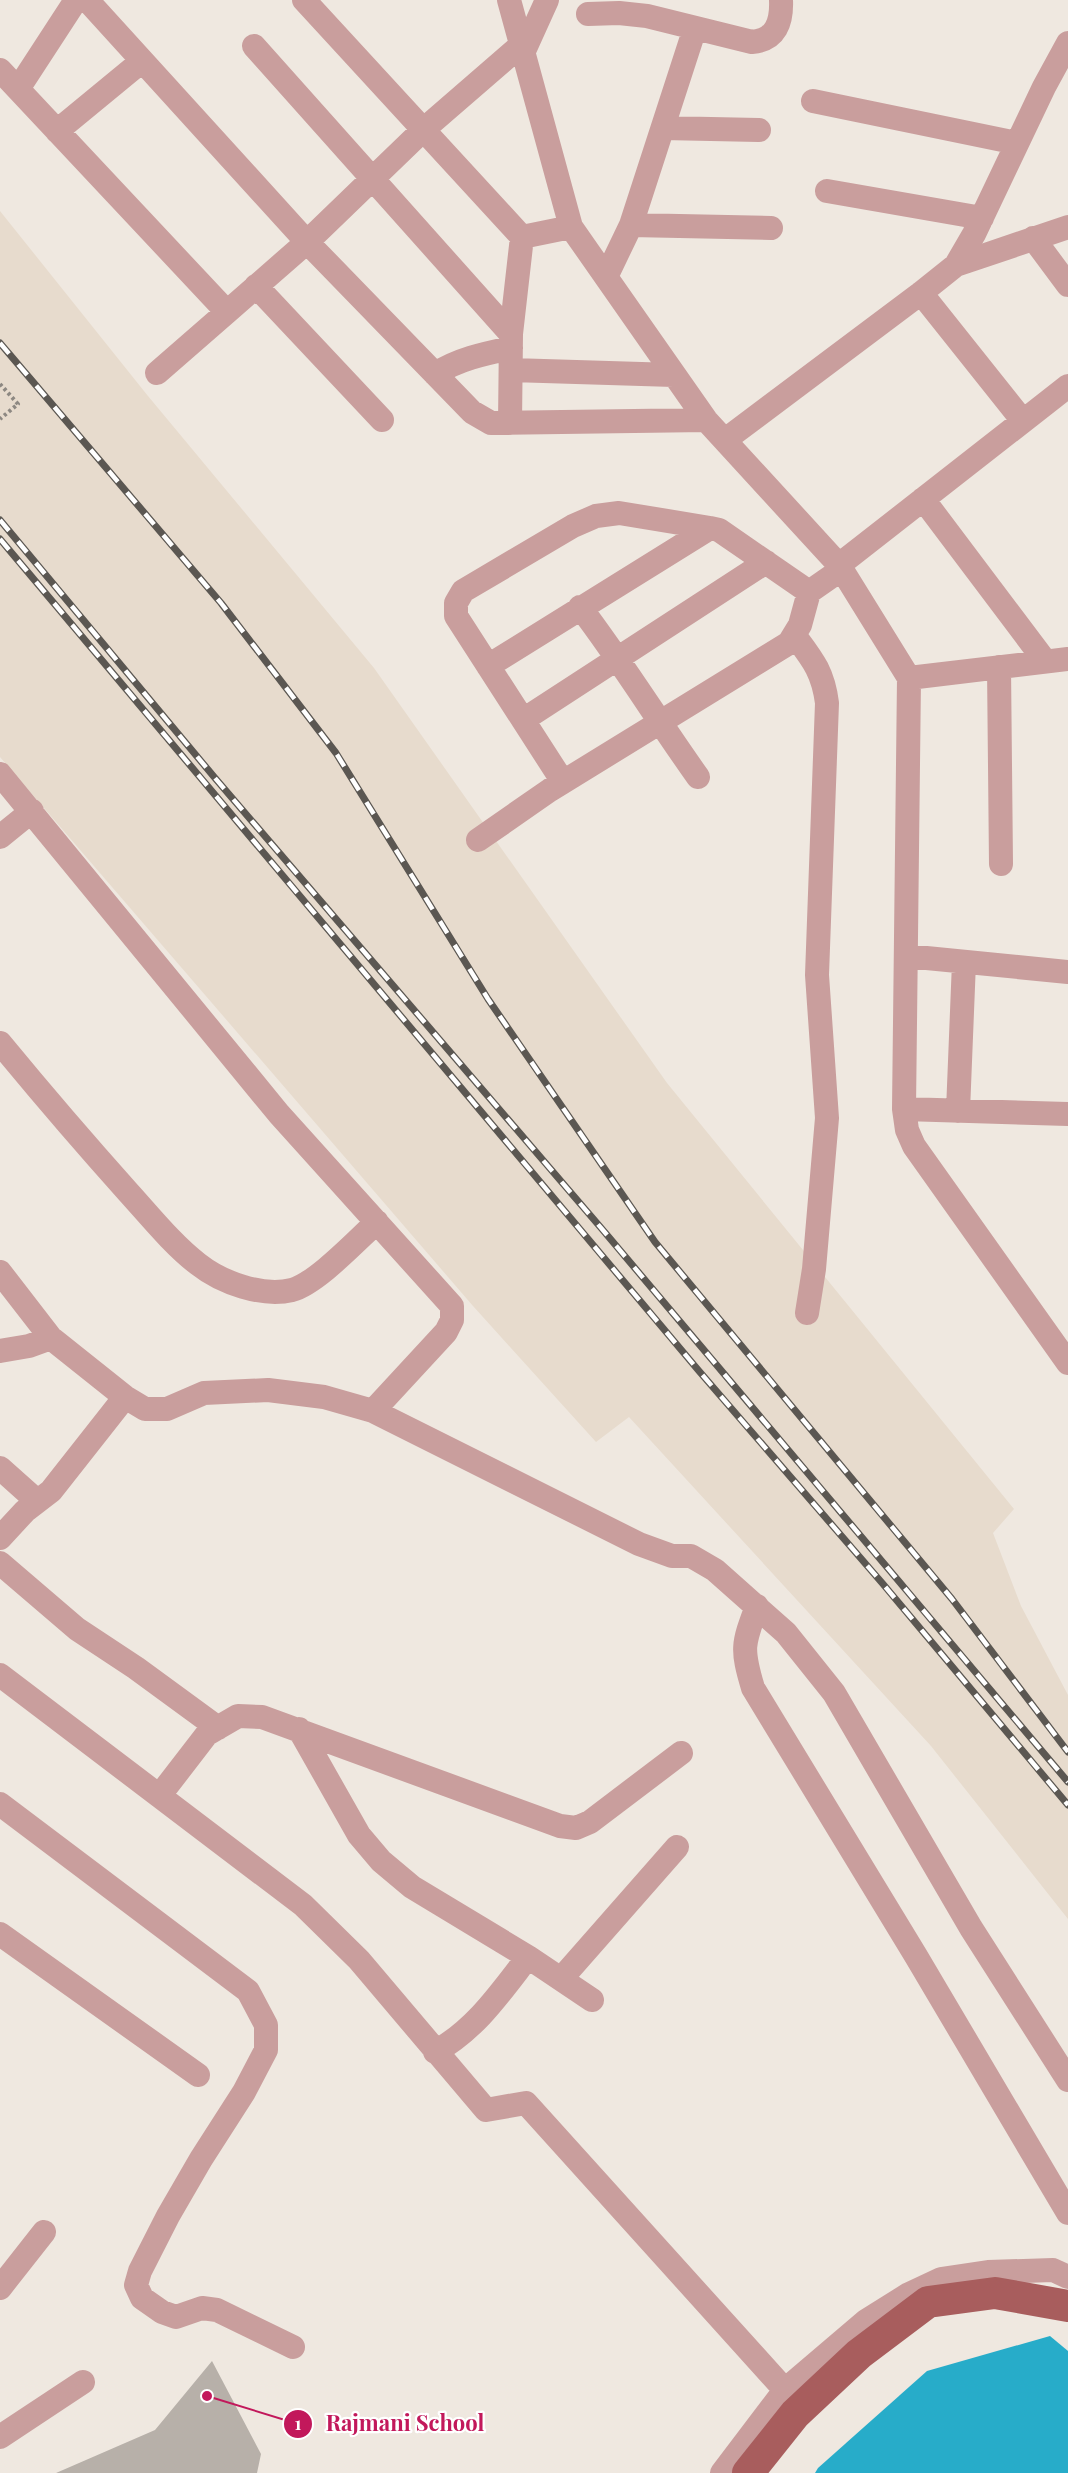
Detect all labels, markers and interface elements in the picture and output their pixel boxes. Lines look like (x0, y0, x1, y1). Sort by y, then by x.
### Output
callout: Rajmani School (283, 2404, 496, 2444)
text: Rajmani School (326, 2407, 484, 2437)
text: 1 (295, 2411, 302, 2435)

